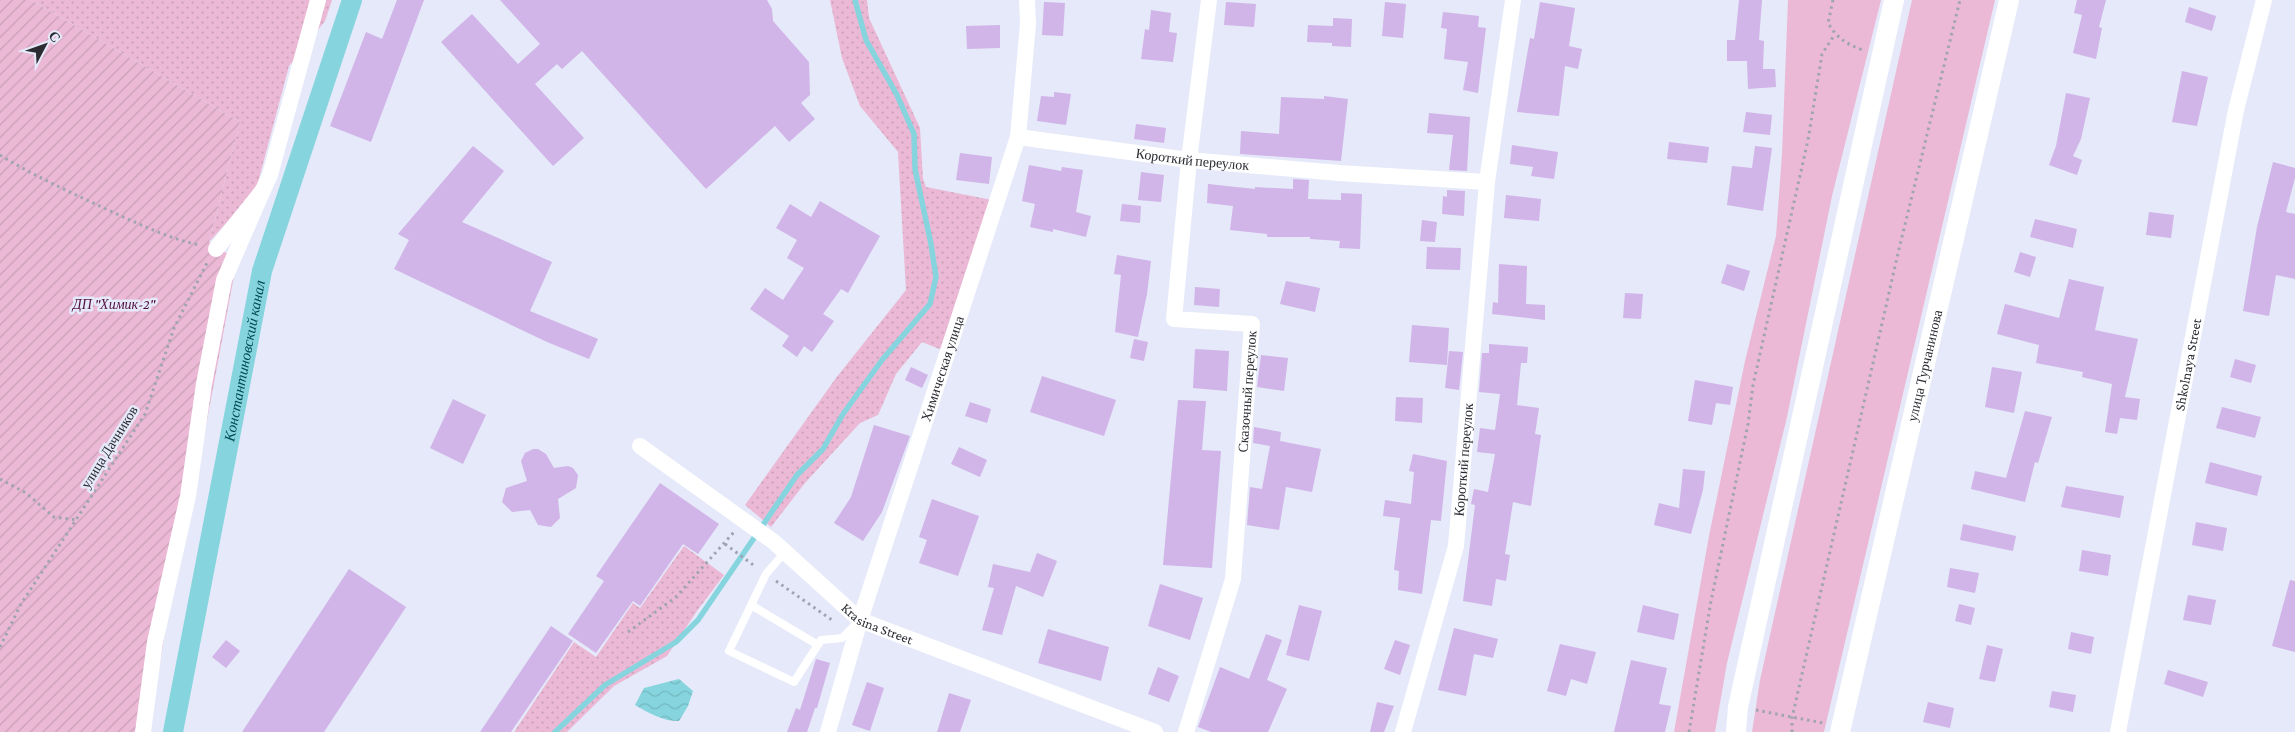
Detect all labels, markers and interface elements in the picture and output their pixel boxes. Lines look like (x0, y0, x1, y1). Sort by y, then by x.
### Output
north arrow (20, 20, 70, 70)
text: С (45, 27, 64, 46)
street label: Короткий переулок (1135, 145, 1250, 173)
water label: Константиновский канал (221, 278, 268, 444)
park label: ДП "Химик-2" (71, 296, 157, 312)
street label: улица Турчанинова (1904, 307, 1945, 423)
street label: Химическая улица (917, 313, 967, 424)
street label: Shkolnaya Street (2171, 317, 2204, 412)
street label: Сказочный переулок (1234, 330, 1259, 453)
street label: Короткий переулок (1451, 402, 1476, 517)
street label: улица Дачников (77, 403, 141, 491)
street label: Krasina Street (838, 599, 916, 647)

